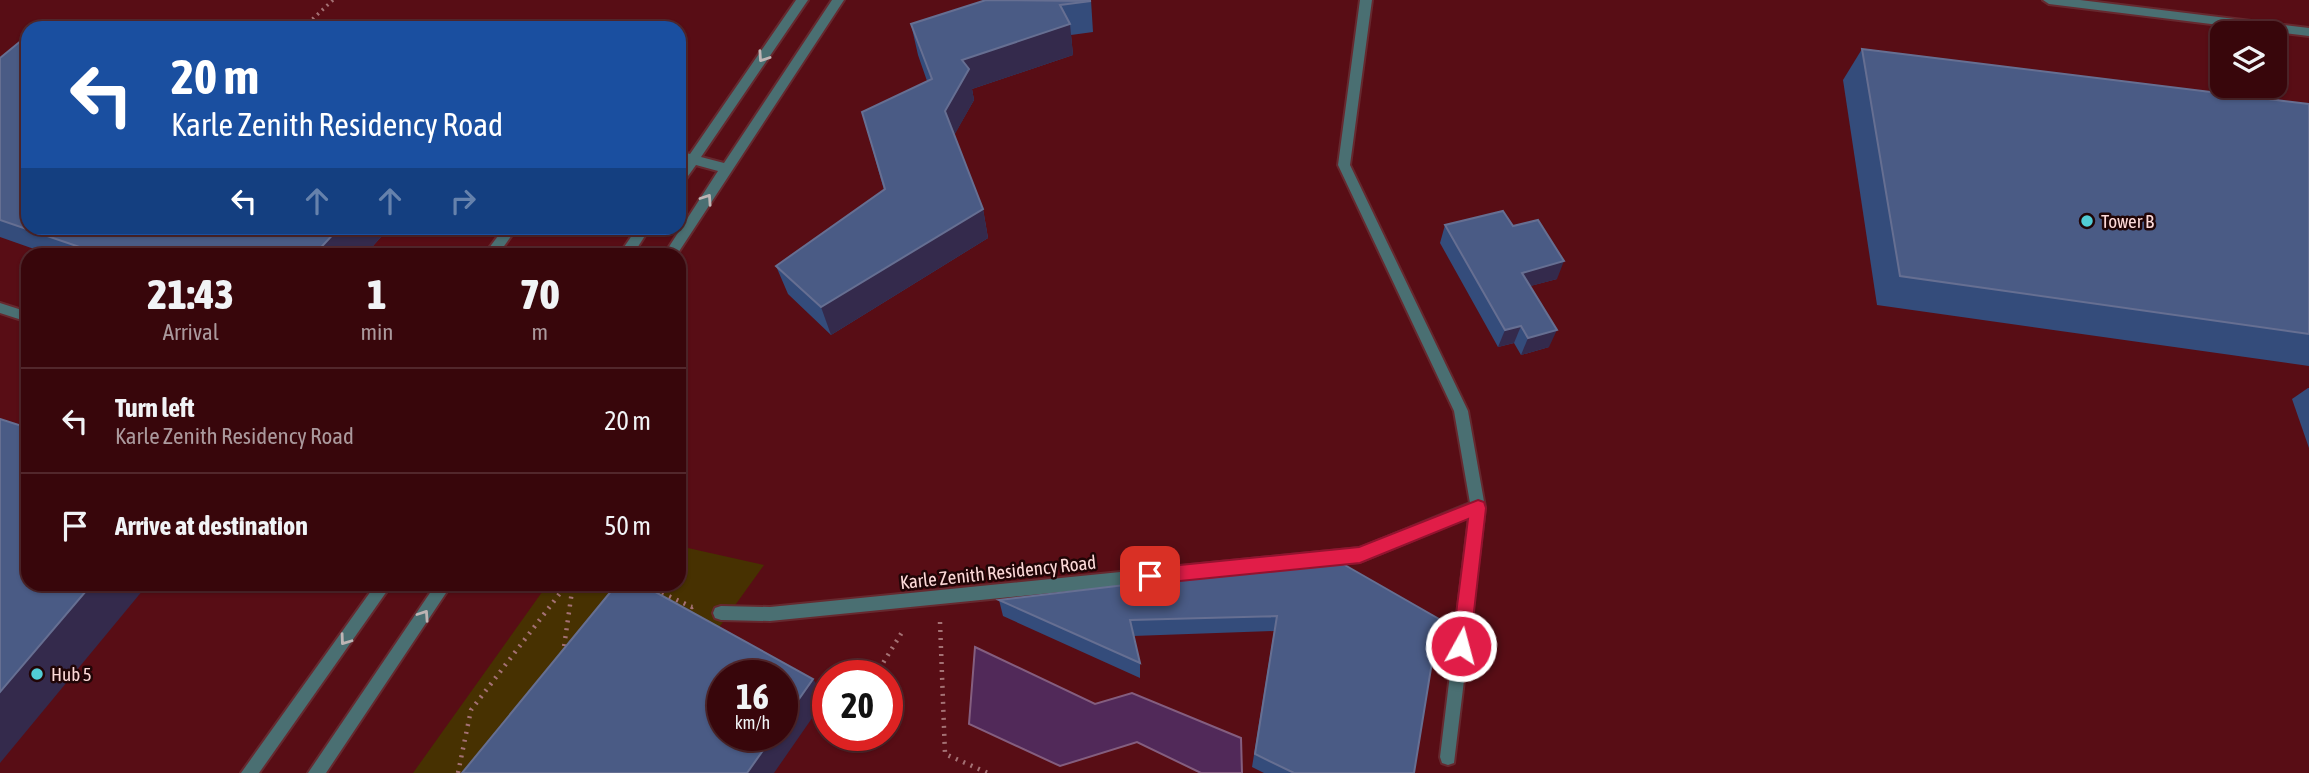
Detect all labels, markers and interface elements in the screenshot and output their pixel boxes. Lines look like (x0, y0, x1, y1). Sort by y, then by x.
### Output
map controls (2210, 21, 2287, 98)
button: layers (2210, 21, 2287, 98)
text: 20 m (171, 48, 259, 104)
icon: left (56, 49, 147, 140)
one-way arrow (759, 49, 772, 62)
text: Karle Zenith Residency Road (171, 106, 503, 143)
icon: left (225, 182, 263, 220)
icon: ahead (298, 182, 336, 220)
icon: ahead (371, 182, 409, 220)
icon: right (444, 182, 482, 220)
one-way arrow (699, 194, 712, 207)
place label: Tower B (2101, 210, 2154, 232)
marker: Tower B (2079, 213, 2095, 229)
text: 21:43 (148, 270, 234, 318)
text: 1 (367, 270, 387, 318)
text: 70 (520, 270, 559, 318)
text: Arrival (163, 319, 219, 345)
text: min (360, 319, 393, 345)
text: m (531, 319, 548, 345)
text: Turn left (115, 393, 195, 423)
icon: left (56, 402, 94, 440)
text: 20 m (604, 406, 651, 436)
text: Karle Zenith Residency Road (115, 423, 354, 449)
icon: arrive (56, 507, 94, 545)
text: Arrive at destination (115, 511, 308, 541)
text: 50 m (604, 511, 651, 541)
pin (1120, 546, 1180, 606)
street label: Karle Zenith Residency Road (899, 551, 1097, 593)
icon: arrive (1131, 557, 1169, 595)
position arrow (1424, 609, 1498, 683)
one-way arrow (416, 610, 428, 623)
one-way arrow (341, 632, 353, 645)
speed limit sign: 20 (812, 660, 903, 751)
place label: Hub 5 (51, 663, 92, 685)
marker: Hub 5 (29, 666, 45, 682)
text: 16 (736, 676, 769, 716)
text: km/h (735, 712, 770, 733)

